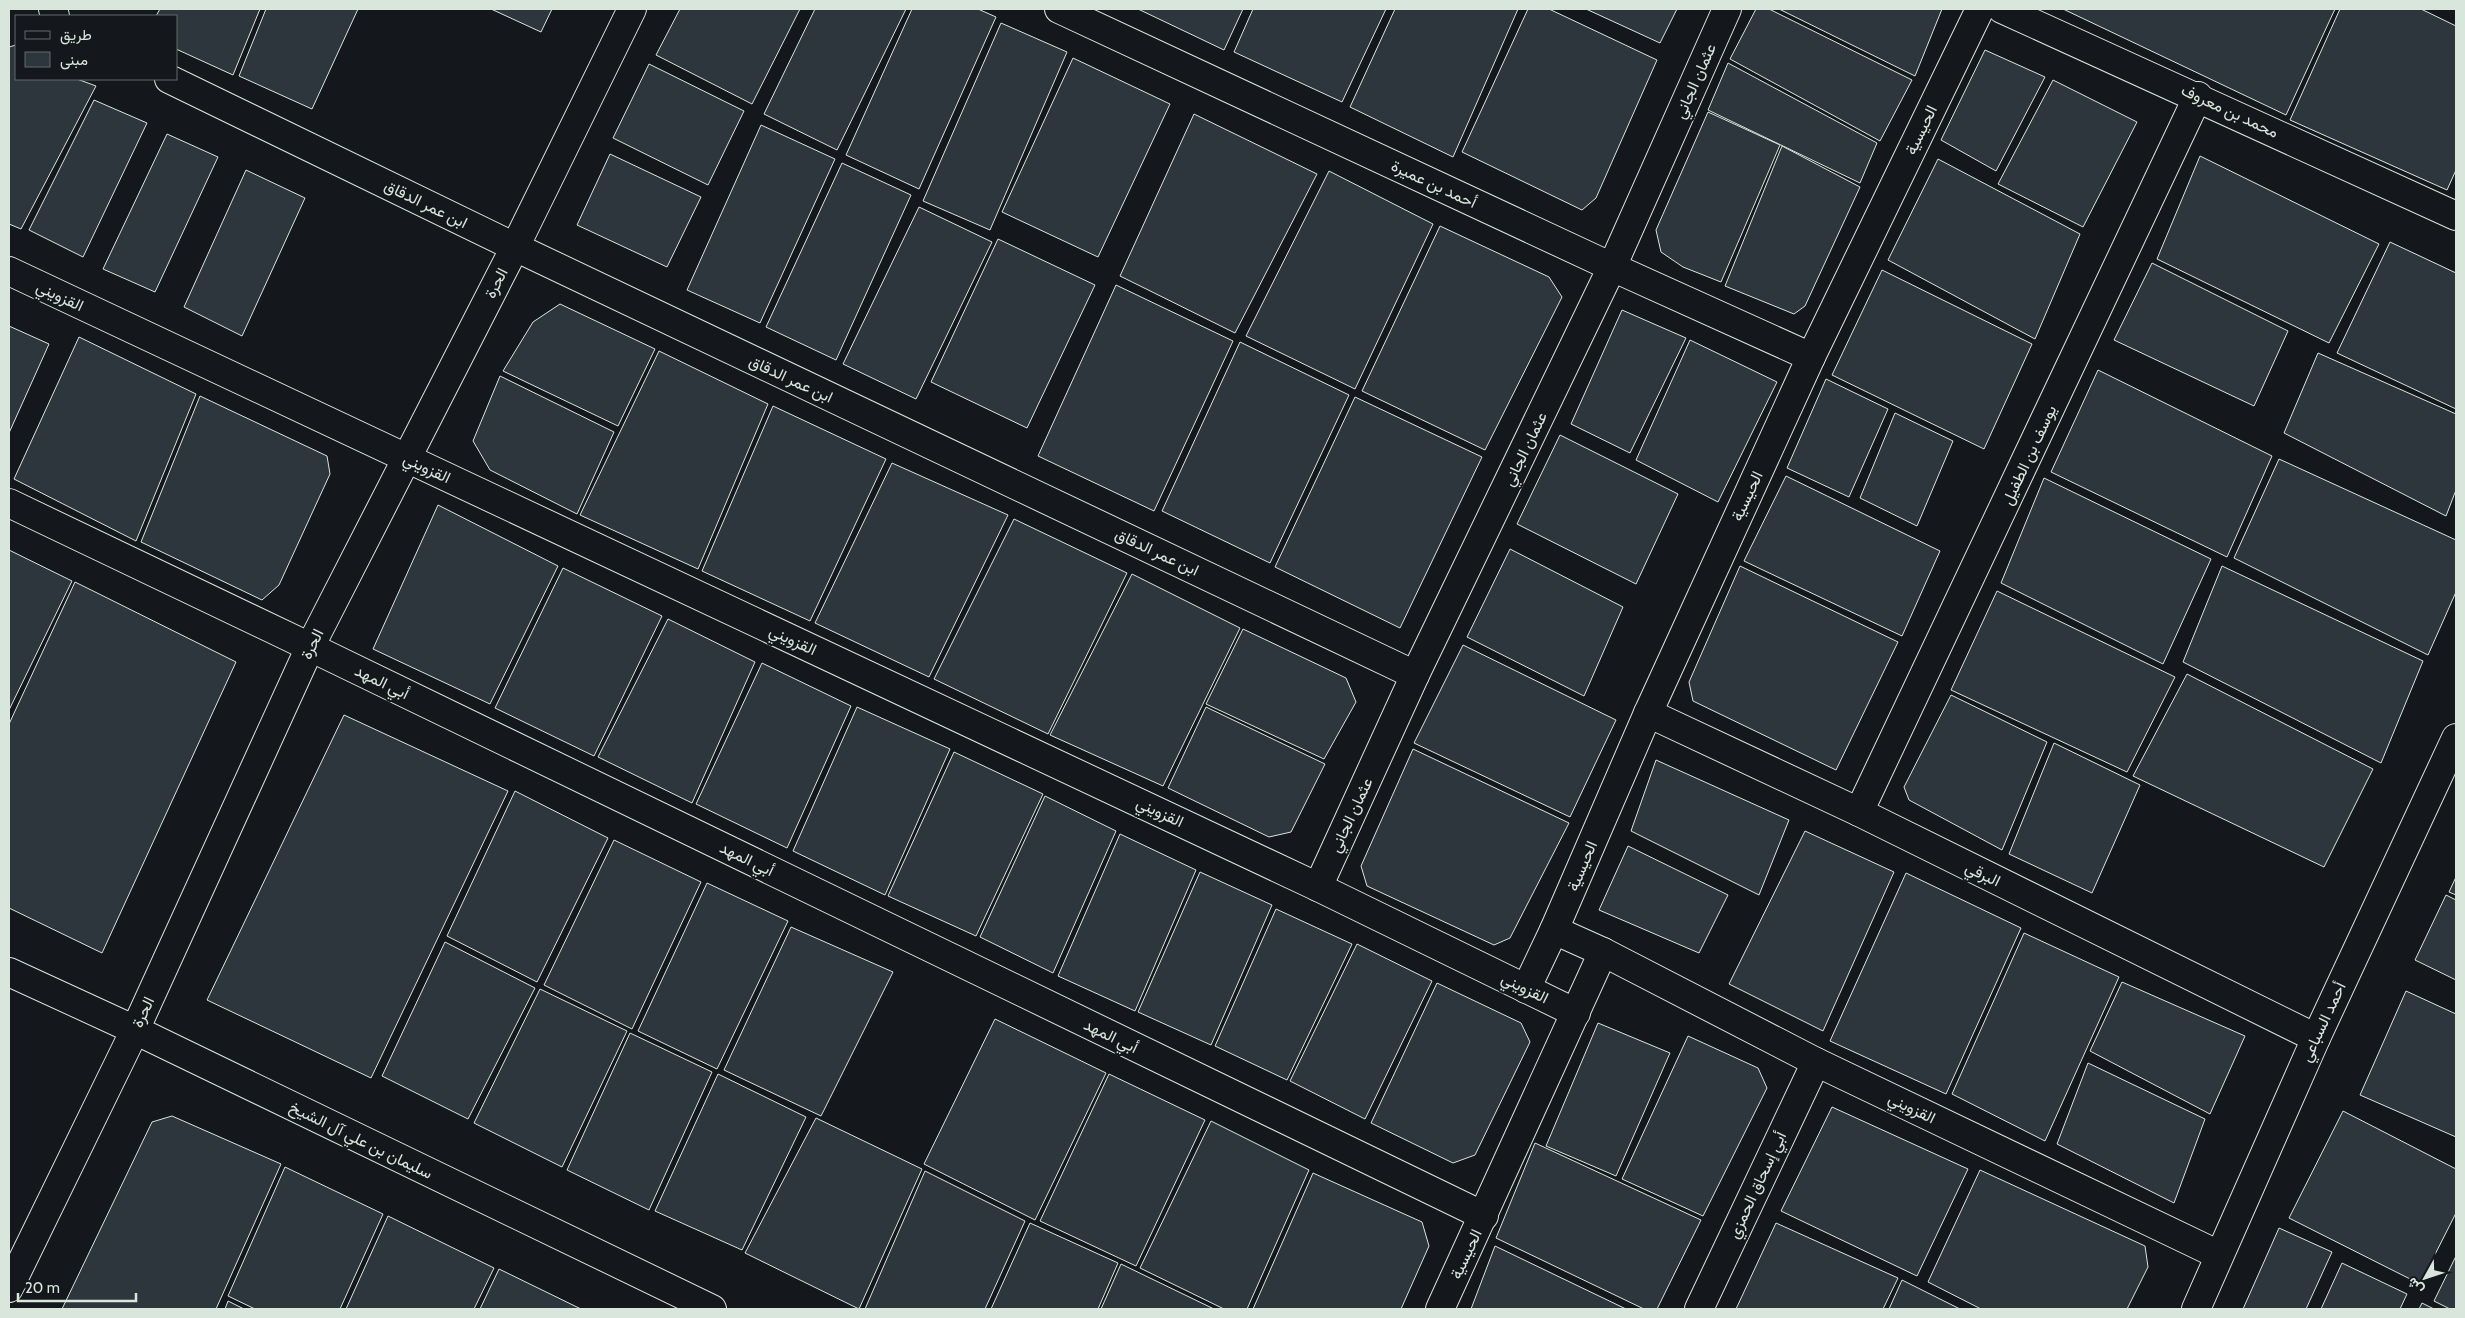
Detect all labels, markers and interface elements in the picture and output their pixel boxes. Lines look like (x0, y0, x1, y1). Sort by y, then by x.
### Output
legend (15, 15, 178, 80)
text: طريق (60, 26, 92, 45)
street label: عثمان الجاني (1670, 40, 1724, 123)
text: مبنى (60, 51, 88, 70)
street label: محمد بن معروف (2178, 80, 2282, 143)
street label: الحيسية (1901, 102, 1941, 158)
street label: أحمد بن عميرة (1388, 156, 1480, 213)
street label: ابن عمر الدقاق (381, 176, 471, 233)
street label: الحرة (480, 265, 513, 302)
street label: القزويني (32, 277, 87, 319)
street label: ابن عمر الدقاق (746, 351, 836, 408)
street label: يوسف بن الطفيل (1998, 402, 2061, 508)
street label: عثمان الجاني (1499, 409, 1555, 491)
street label: القزويني (399, 449, 454, 491)
street label: الحيسية (1727, 468, 1767, 524)
street label: ابن عمر الدقاق (1112, 524, 1202, 581)
street label: القزويني (765, 621, 820, 663)
street label: الحرة (297, 626, 328, 663)
street label: أبي المهد (350, 661, 412, 707)
street label: عثمان الجاني (1325, 775, 1380, 857)
street label: القزويني (1132, 793, 1187, 835)
street label: أبي المهد (715, 838, 777, 884)
street label: الحيسية (1563, 838, 1601, 894)
street label: البرقي (1961, 857, 2004, 894)
street label: القزويني (1497, 968, 1552, 1011)
street label: أحمد السباعي (2296, 979, 2354, 1067)
street label: الحرة (128, 994, 159, 1031)
street label: أبي المهد (1079, 1015, 1141, 1061)
street label: القزويني (1884, 1088, 1939, 1131)
street label: سليمان بن علي آل الشيخ (285, 1097, 436, 1186)
street label: أبي إسحاق الحمزي (1724, 1128, 1794, 1243)
street label: الحيسية (1446, 1226, 1486, 1282)
north arrow (2400, 1253, 2450, 1303)
scale bar (18, 1270, 135, 1302)
text: ش (2403, 1274, 2427, 1299)
text: 20 m (25, 1279, 60, 1297)

